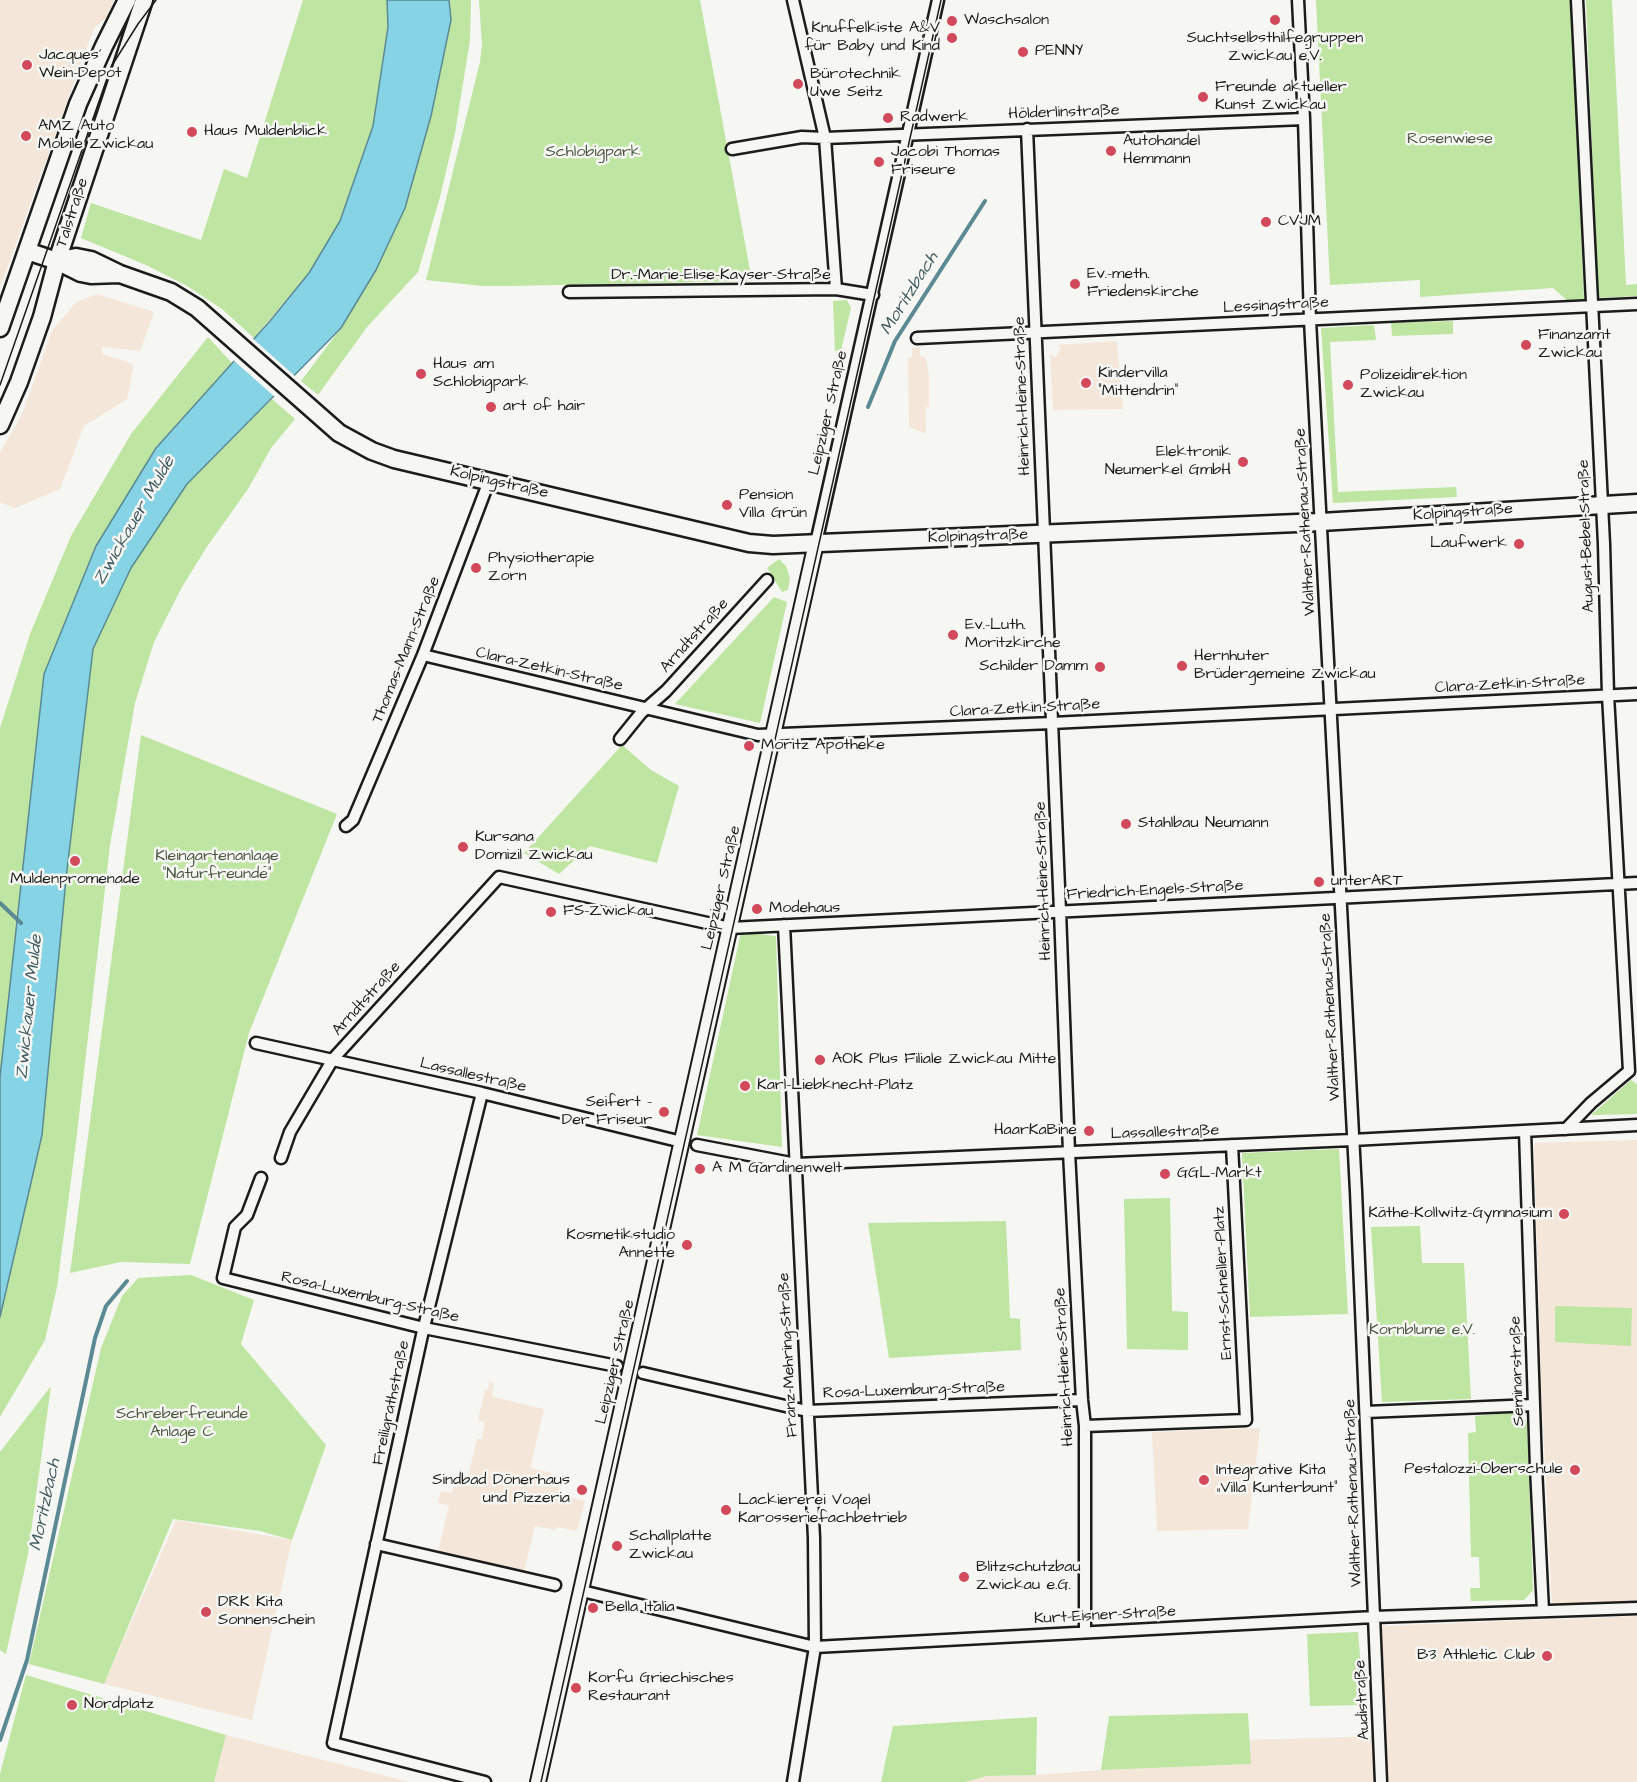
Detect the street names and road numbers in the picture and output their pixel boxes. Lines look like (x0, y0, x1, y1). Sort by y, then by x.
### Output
street label: Hölderlinstraße (1008, 101, 1120, 125)
street label: Talstraße (53, 176, 93, 250)
street label: Dr.-Marie-Elise-Kayser-Straße (611, 266, 831, 286)
street label: Lessingstraße (1223, 294, 1329, 318)
street label: Heinrich-Heine-Straße (1011, 316, 1035, 476)
street label: Leipziger Straße (805, 349, 853, 477)
street label: Walther-Rathenau-Straße (1291, 428, 1321, 616)
street label: August-Bebel-Straße (1575, 459, 1599, 613)
street label: Kolpingstraße (448, 462, 550, 504)
street label: Kolpingstraße (1412, 500, 1514, 526)
street label: Kolpingstraße (928, 526, 1028, 548)
street label: Thomas-Mann-Straße (369, 574, 445, 726)
street label: Arndtstraße (657, 595, 733, 677)
street label: Clara-Zetkin-Straße (473, 644, 625, 696)
street label: Clara-Zetkin-Straße (1434, 671, 1586, 699)
street label: Clara-Zetkin-Straße (949, 695, 1101, 723)
street label: Heinrich-Heine-Straße (1032, 801, 1056, 961)
street label: Leipziger Straße (698, 824, 746, 952)
street label: Friedrich-Engels-Straße (1066, 877, 1244, 905)
street label: Walther-Rathenau-Straße (1316, 913, 1346, 1101)
street label: Arndtstraße (329, 958, 405, 1040)
street label: Lassallestraße (418, 1054, 528, 1098)
street label: Lassallestraße (1110, 1122, 1220, 1144)
street label: Ernst-Schneller-Platz (1210, 1206, 1238, 1360)
street label: Rosa-Luxemburg-Straße (279, 1268, 461, 1328)
street label: Franz-Mehring-Straße (775, 1272, 803, 1438)
street label: Heinrich-Heine-Straße (1051, 1287, 1079, 1447)
street label: Leipziger Straße (592, 1298, 640, 1426)
street label: Seminarstraße (1506, 1316, 1530, 1426)
street label: Freiligrathstraße (369, 1339, 415, 1467)
street label: Rosa-Luxemburg-Straße (823, 1378, 1005, 1404)
street label: Walther-Rathenau-Straße (1341, 1399, 1367, 1587)
street label: Kurt-Eisner-Straße (1033, 1603, 1177, 1629)
street label: Audistraße (1351, 1659, 1375, 1741)

